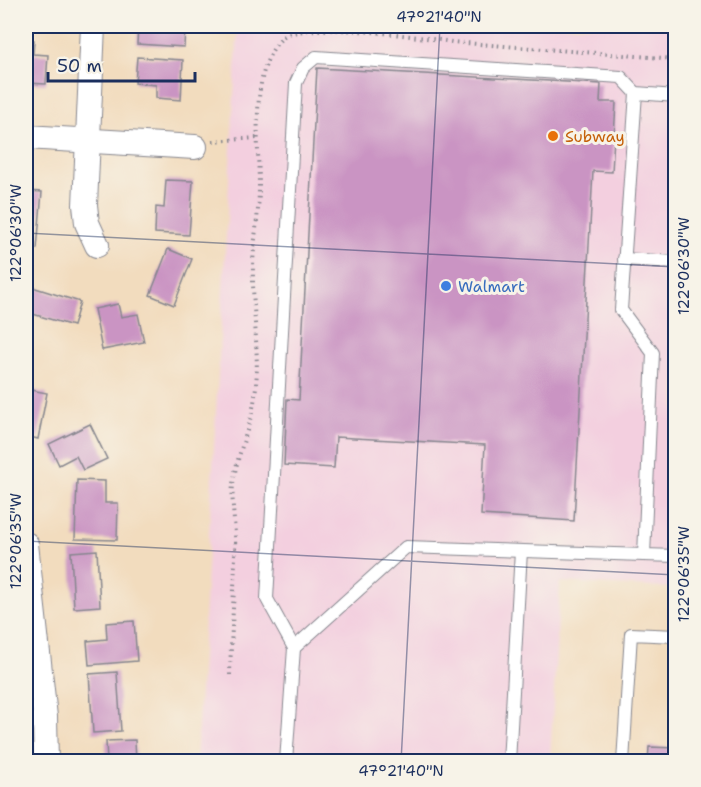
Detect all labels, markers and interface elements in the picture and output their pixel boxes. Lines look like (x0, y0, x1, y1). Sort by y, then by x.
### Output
text: 47°21'40"N (396, 7, 482, 27)
scale bar (48, 45, 195, 83)
text: 50 m (57, 54, 102, 78)
place label: Subway (565, 126, 625, 147)
marker: Subway (546, 129, 560, 143)
text: 122°06'30"W (6, 184, 26, 282)
text: 122°06'30"W (674, 217, 694, 315)
place label: Walmart (458, 276, 525, 297)
marker: Walmart (439, 279, 453, 293)
text: 122°06'35"W (6, 493, 26, 589)
text: 122°06'35"W (674, 526, 694, 622)
text: 47°21'40"N (358, 761, 444, 781)

